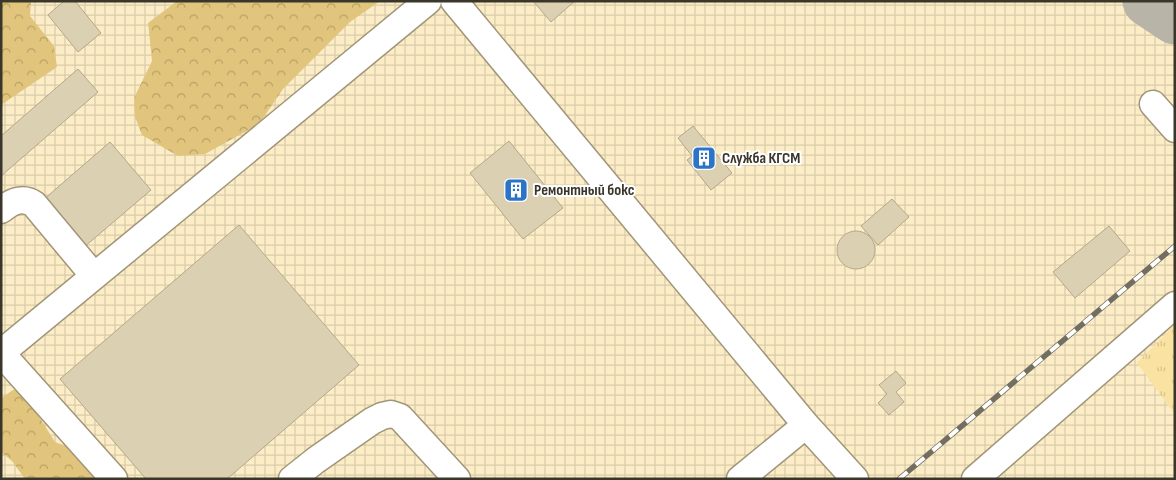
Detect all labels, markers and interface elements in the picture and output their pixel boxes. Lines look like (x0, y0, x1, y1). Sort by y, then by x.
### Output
building icon: Служба КГСМ (691, 145, 717, 171)
place label: Служба КГСМ (722, 149, 800, 168)
building icon: Ремонтный бокс (503, 177, 529, 203)
place label: Ремонтный бокс (534, 181, 635, 200)

